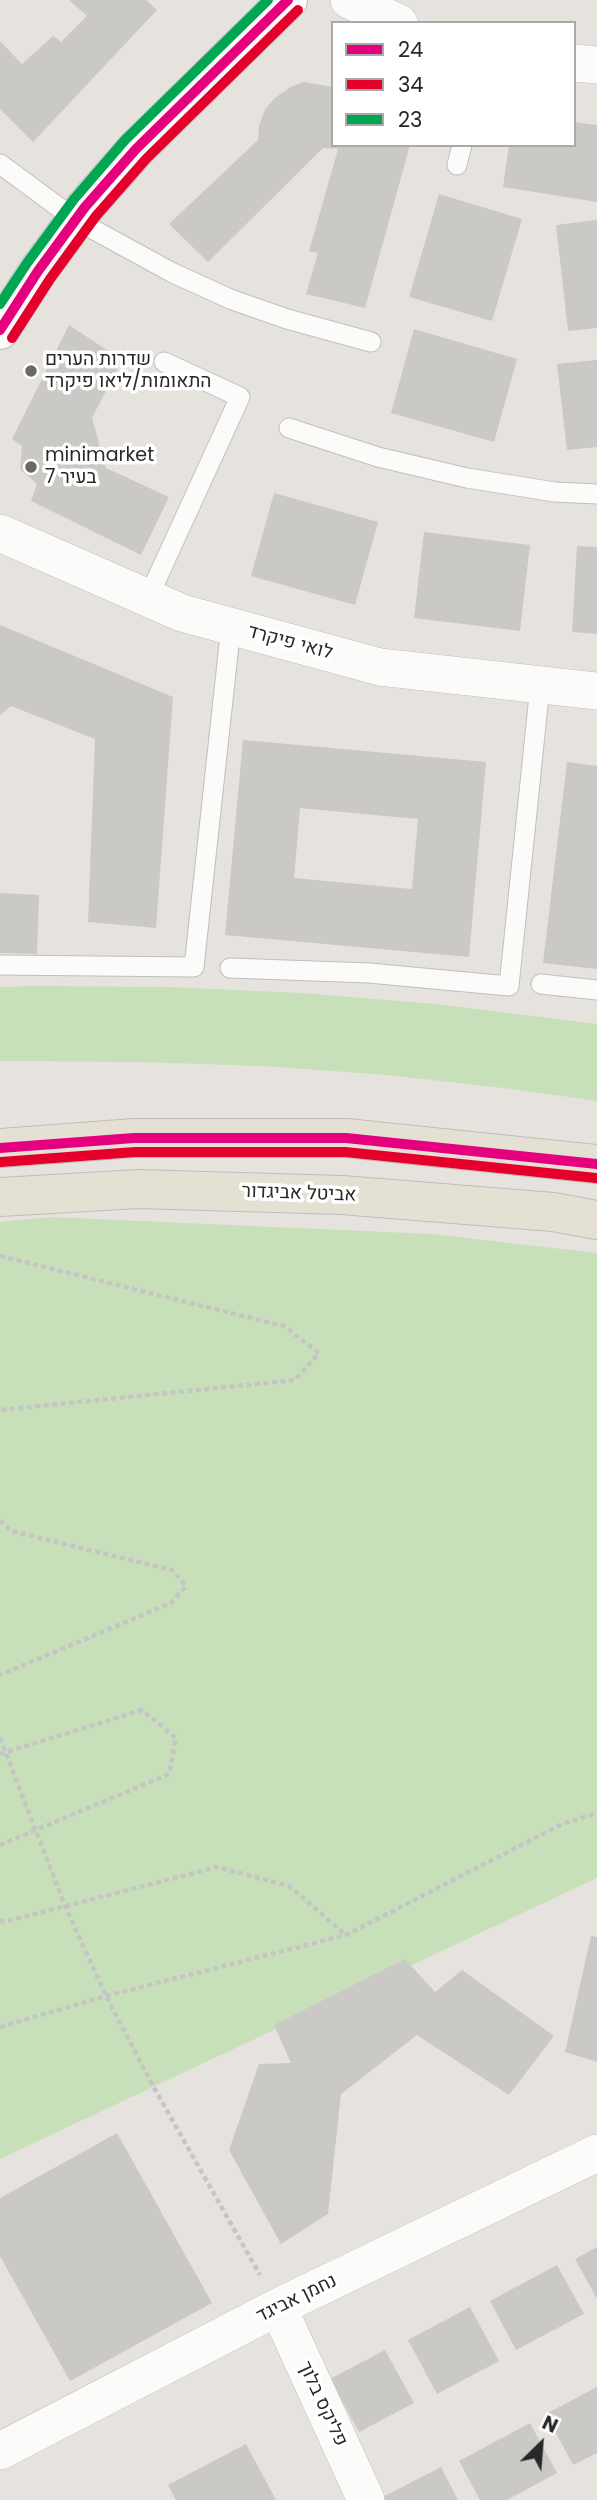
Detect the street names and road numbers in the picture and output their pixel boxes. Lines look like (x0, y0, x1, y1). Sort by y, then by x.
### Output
street label: לואי פיקרד (245, 621, 335, 665)
street label: אביטל אביגדור (241, 1181, 357, 1207)
street label: נחמן אביגד (253, 2270, 341, 2328)
street label: פליקס בלוך (292, 2358, 352, 2450)

